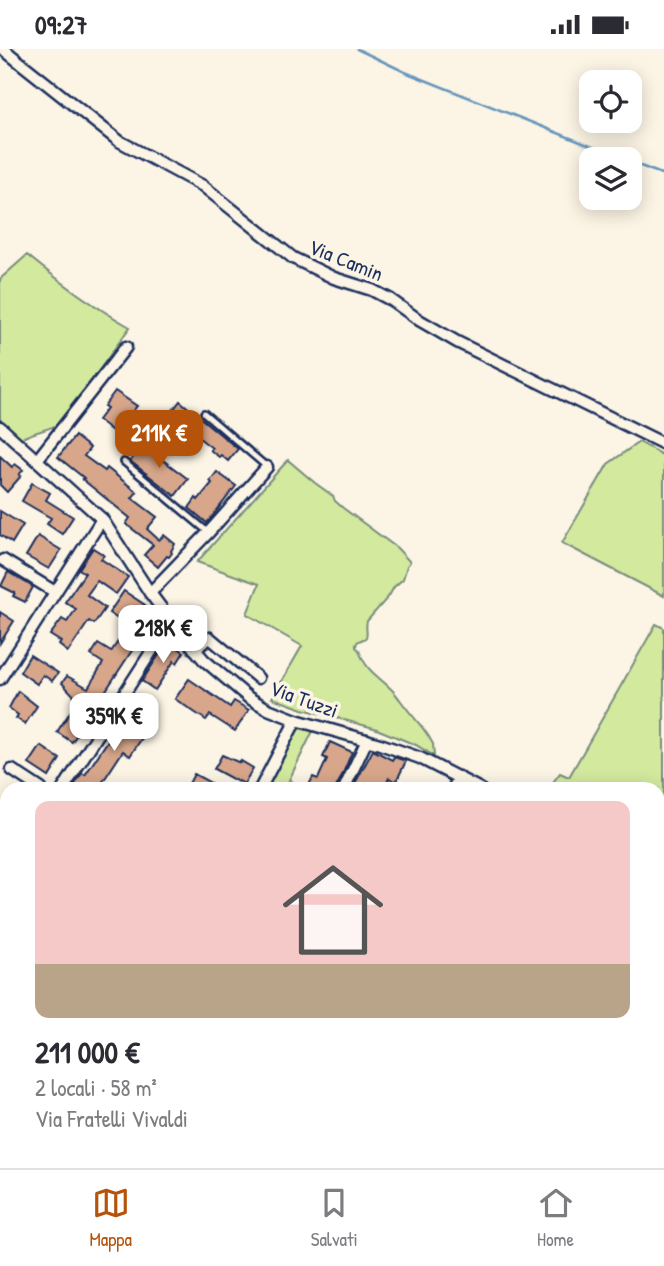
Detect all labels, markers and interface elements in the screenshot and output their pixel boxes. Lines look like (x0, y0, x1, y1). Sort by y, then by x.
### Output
text: 09:27 (35, 7, 87, 42)
map controls (579, 70, 642, 210)
button: locate (579, 70, 642, 133)
button: layers (579, 147, 642, 210)
street label: Via Camin (305, 232, 387, 288)
pin: 211K € (102, 411, 216, 470)
text: 211K € (131, 417, 187, 448)
pin: 218K € (106, 605, 220, 665)
text: 218K € (134, 612, 192, 643)
street label: Via Tuzzi (266, 673, 342, 725)
pin: 359K € (57, 693, 171, 753)
text: 359K € (86, 700, 142, 731)
icon: home (270, 847, 396, 973)
text: 211 000 € (35, 1032, 139, 1072)
text: 2 locali · 58 m² (35, 1072, 157, 1103)
text: Via Fratelli Vivaldi (35, 1103, 188, 1134)
tab: Mappa (89, 1184, 132, 1252)
tab: Salvati (311, 1184, 358, 1252)
tab: Home (537, 1184, 575, 1252)

